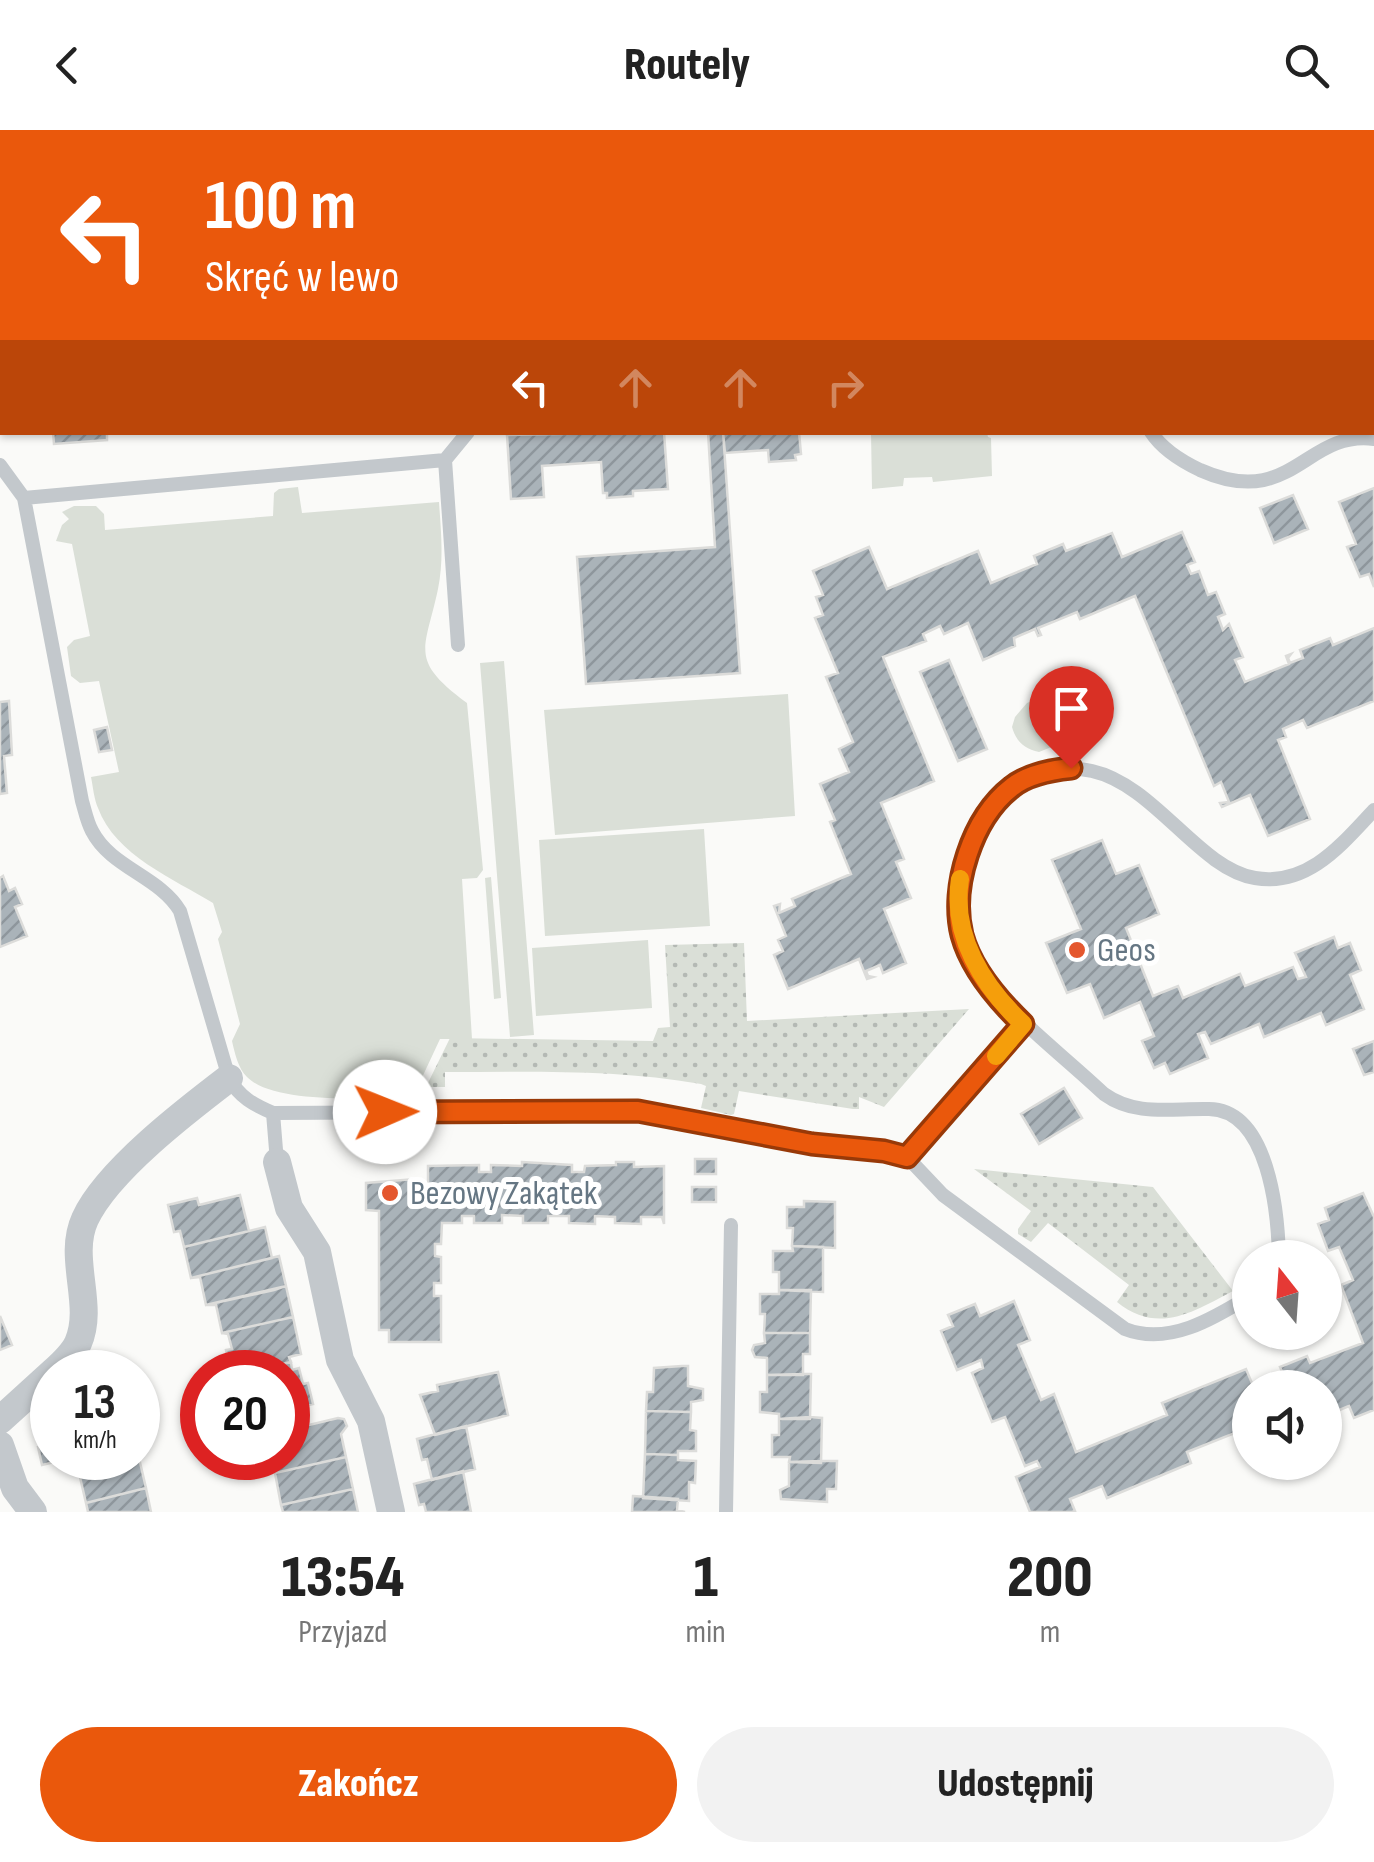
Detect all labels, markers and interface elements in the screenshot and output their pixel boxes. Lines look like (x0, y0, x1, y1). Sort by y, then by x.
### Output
icon: back (40, 38, 95, 93)
text: Routely (624, 38, 750, 93)
icon: search (1279, 38, 1334, 93)
text: 100 m (205, 165, 356, 249)
icon: left (40, 170, 170, 300)
text: Skręć w lewo (205, 250, 399, 305)
icon: left (503, 360, 558, 415)
icon: ahead (608, 360, 663, 415)
icon: ahead (713, 360, 768, 415)
icon: right (818, 360, 873, 415)
pin (1029, 666, 1114, 769)
icon: arrive (1044, 681, 1099, 736)
place label: Geos (1097, 929, 1156, 972)
marker: Geos (1066, 939, 1088, 961)
position arrow (333, 1060, 437, 1164)
place label: Bezowy Zakątek (410, 1172, 598, 1215)
marker: Bezowy Zakątek (379, 1182, 401, 1204)
north arrow (1232, 1240, 1342, 1350)
map controls (1232, 1240, 1342, 1480)
speed limit sign: 20 (180, 1350, 310, 1480)
button: sound (1232, 1370, 1342, 1480)
text: 13 (74, 1373, 116, 1433)
text: km/h (73, 1425, 117, 1456)
text: 13:54 (281, 1542, 404, 1614)
text: 1 (693, 1542, 718, 1614)
text: 200 (1007, 1542, 1093, 1614)
text: Przyjazd (298, 1613, 387, 1652)
text: min (686, 1613, 726, 1652)
text: m (1040, 1613, 1060, 1652)
button: Zakończ (40, 1727, 677, 1842)
button: Udostępnij (697, 1727, 1334, 1842)

